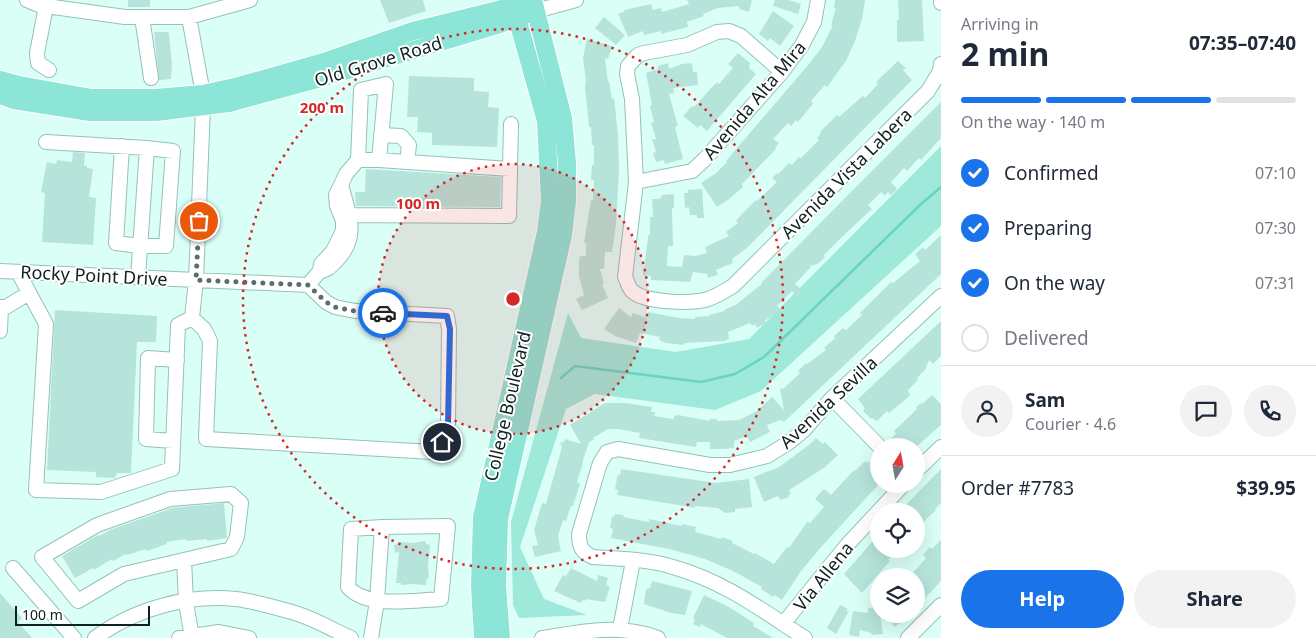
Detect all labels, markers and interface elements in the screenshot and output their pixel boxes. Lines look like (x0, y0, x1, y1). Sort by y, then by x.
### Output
text: Arriving in (961, 13, 1039, 35)
street label: Old Grove Road (311, 30, 445, 92)
text: 07:35–07:40 (1189, 30, 1296, 56)
text: 2 min (961, 32, 1049, 75)
street label: Avenida Alta Mira (697, 36, 811, 164)
text: 200 m (300, 97, 344, 117)
street label: Avenida Vista Labera (775, 102, 917, 244)
text: On the way · 140 m (961, 111, 1105, 133)
icon: check (961, 159, 989, 187)
text: Confirmed (1004, 160, 1099, 186)
text: 07:10 (1255, 162, 1296, 184)
text: 100 m (396, 193, 440, 213)
pin (178, 200, 220, 242)
icon: bag (185, 207, 213, 235)
icon: check (961, 214, 989, 242)
text: Preparing (1004, 215, 1092, 241)
text: 07:30 (1255, 217, 1296, 239)
street label: Rocky Point Drive (20, 259, 168, 291)
icon: check (961, 269, 989, 297)
text: On the way (1004, 270, 1105, 296)
text: 07:31 (1255, 272, 1296, 294)
courier (358, 288, 408, 338)
centre of rings (504, 290, 522, 308)
icon: car (369, 299, 397, 327)
text: Delivered (1004, 325, 1089, 351)
street label: College Boulevard (478, 329, 536, 483)
street label: Avenida Sevilla (774, 351, 882, 453)
button: person (961, 385, 1013, 437)
button: chat (1180, 385, 1232, 437)
button: phone (1244, 385, 1296, 437)
text: Sam (1025, 387, 1065, 413)
text: Courier · 4.6 (1025, 413, 1116, 435)
pin (421, 421, 463, 463)
icon: home (428, 428, 456, 456)
north arrow (870, 438, 925, 492)
map controls (870, 438, 925, 623)
text: Order #7783 (961, 475, 1074, 501)
text: $39.95 (1236, 475, 1296, 501)
button: locate (870, 503, 925, 558)
street label: Via Allena (788, 536, 858, 616)
button: layers (870, 568, 925, 623)
button: Help (961, 570, 1124, 628)
button: Share (1134, 570, 1296, 628)
scale bar (15, 603, 150, 626)
text: 100 m (22, 605, 63, 624)

